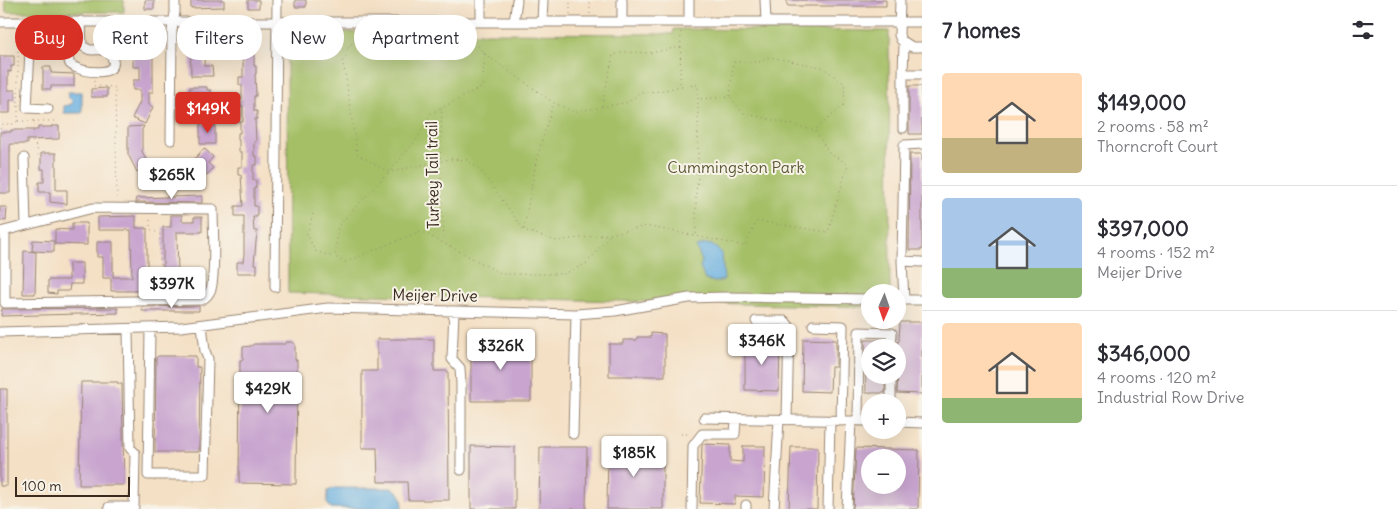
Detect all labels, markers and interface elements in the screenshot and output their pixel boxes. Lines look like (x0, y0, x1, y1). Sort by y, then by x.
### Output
chip: Buy (15, 15, 83, 60)
chip: Rent (93, 15, 167, 60)
chip: Filters (177, 15, 262, 60)
chip: New (272, 15, 344, 60)
chip: Apartment (354, 15, 477, 60)
icon: filters (1349, 16, 1377, 44)
text: 7 homes (942, 17, 1021, 44)
text: $149,000 (1097, 89, 1186, 116)
pin: $149K (173, 92, 243, 134)
icon: home (982, 93, 1042, 153)
text: $149K (186, 98, 230, 118)
text: 2 rooms · 58 m² (1097, 116, 1209, 136)
street label: Turkey Tail trail (421, 121, 443, 229)
text: Thorncroft Court (1097, 136, 1218, 156)
park label: Cummingston Park (667, 157, 805, 177)
pin: $265K (137, 158, 207, 200)
text: $265K (149, 164, 195, 184)
text: $397,000 (1097, 215, 1189, 242)
icon: home (982, 218, 1042, 278)
text: 4 rooms · 152 m² (1097, 242, 1215, 262)
text: Meijer Drive (1097, 262, 1182, 282)
pin: $397K (137, 266, 207, 309)
text: $397K (150, 273, 194, 293)
street label: Meijer Drive (392, 284, 478, 306)
north arrow (861, 284, 906, 329)
map controls (861, 284, 906, 494)
pin: $346K (727, 324, 797, 366)
pin: $326K (466, 328, 536, 371)
text: $346K (739, 330, 785, 350)
text: $326K (478, 335, 524, 355)
button: layers (861, 339, 906, 384)
text: $346,000 (1097, 340, 1191, 367)
icon: home (982, 343, 1042, 403)
text: 4 rooms · 120 m² (1097, 367, 1216, 387)
pin: $429K (233, 372, 303, 414)
text: $429K (245, 378, 291, 398)
text: Industrial Row Drive (1097, 387, 1244, 407)
button: + (861, 394, 906, 439)
pin: $185K (599, 436, 669, 478)
text: $185K (612, 442, 656, 462)
button: − (861, 449, 906, 494)
scale bar (15, 474, 130, 497)
text: 100 m (22, 477, 62, 495)

